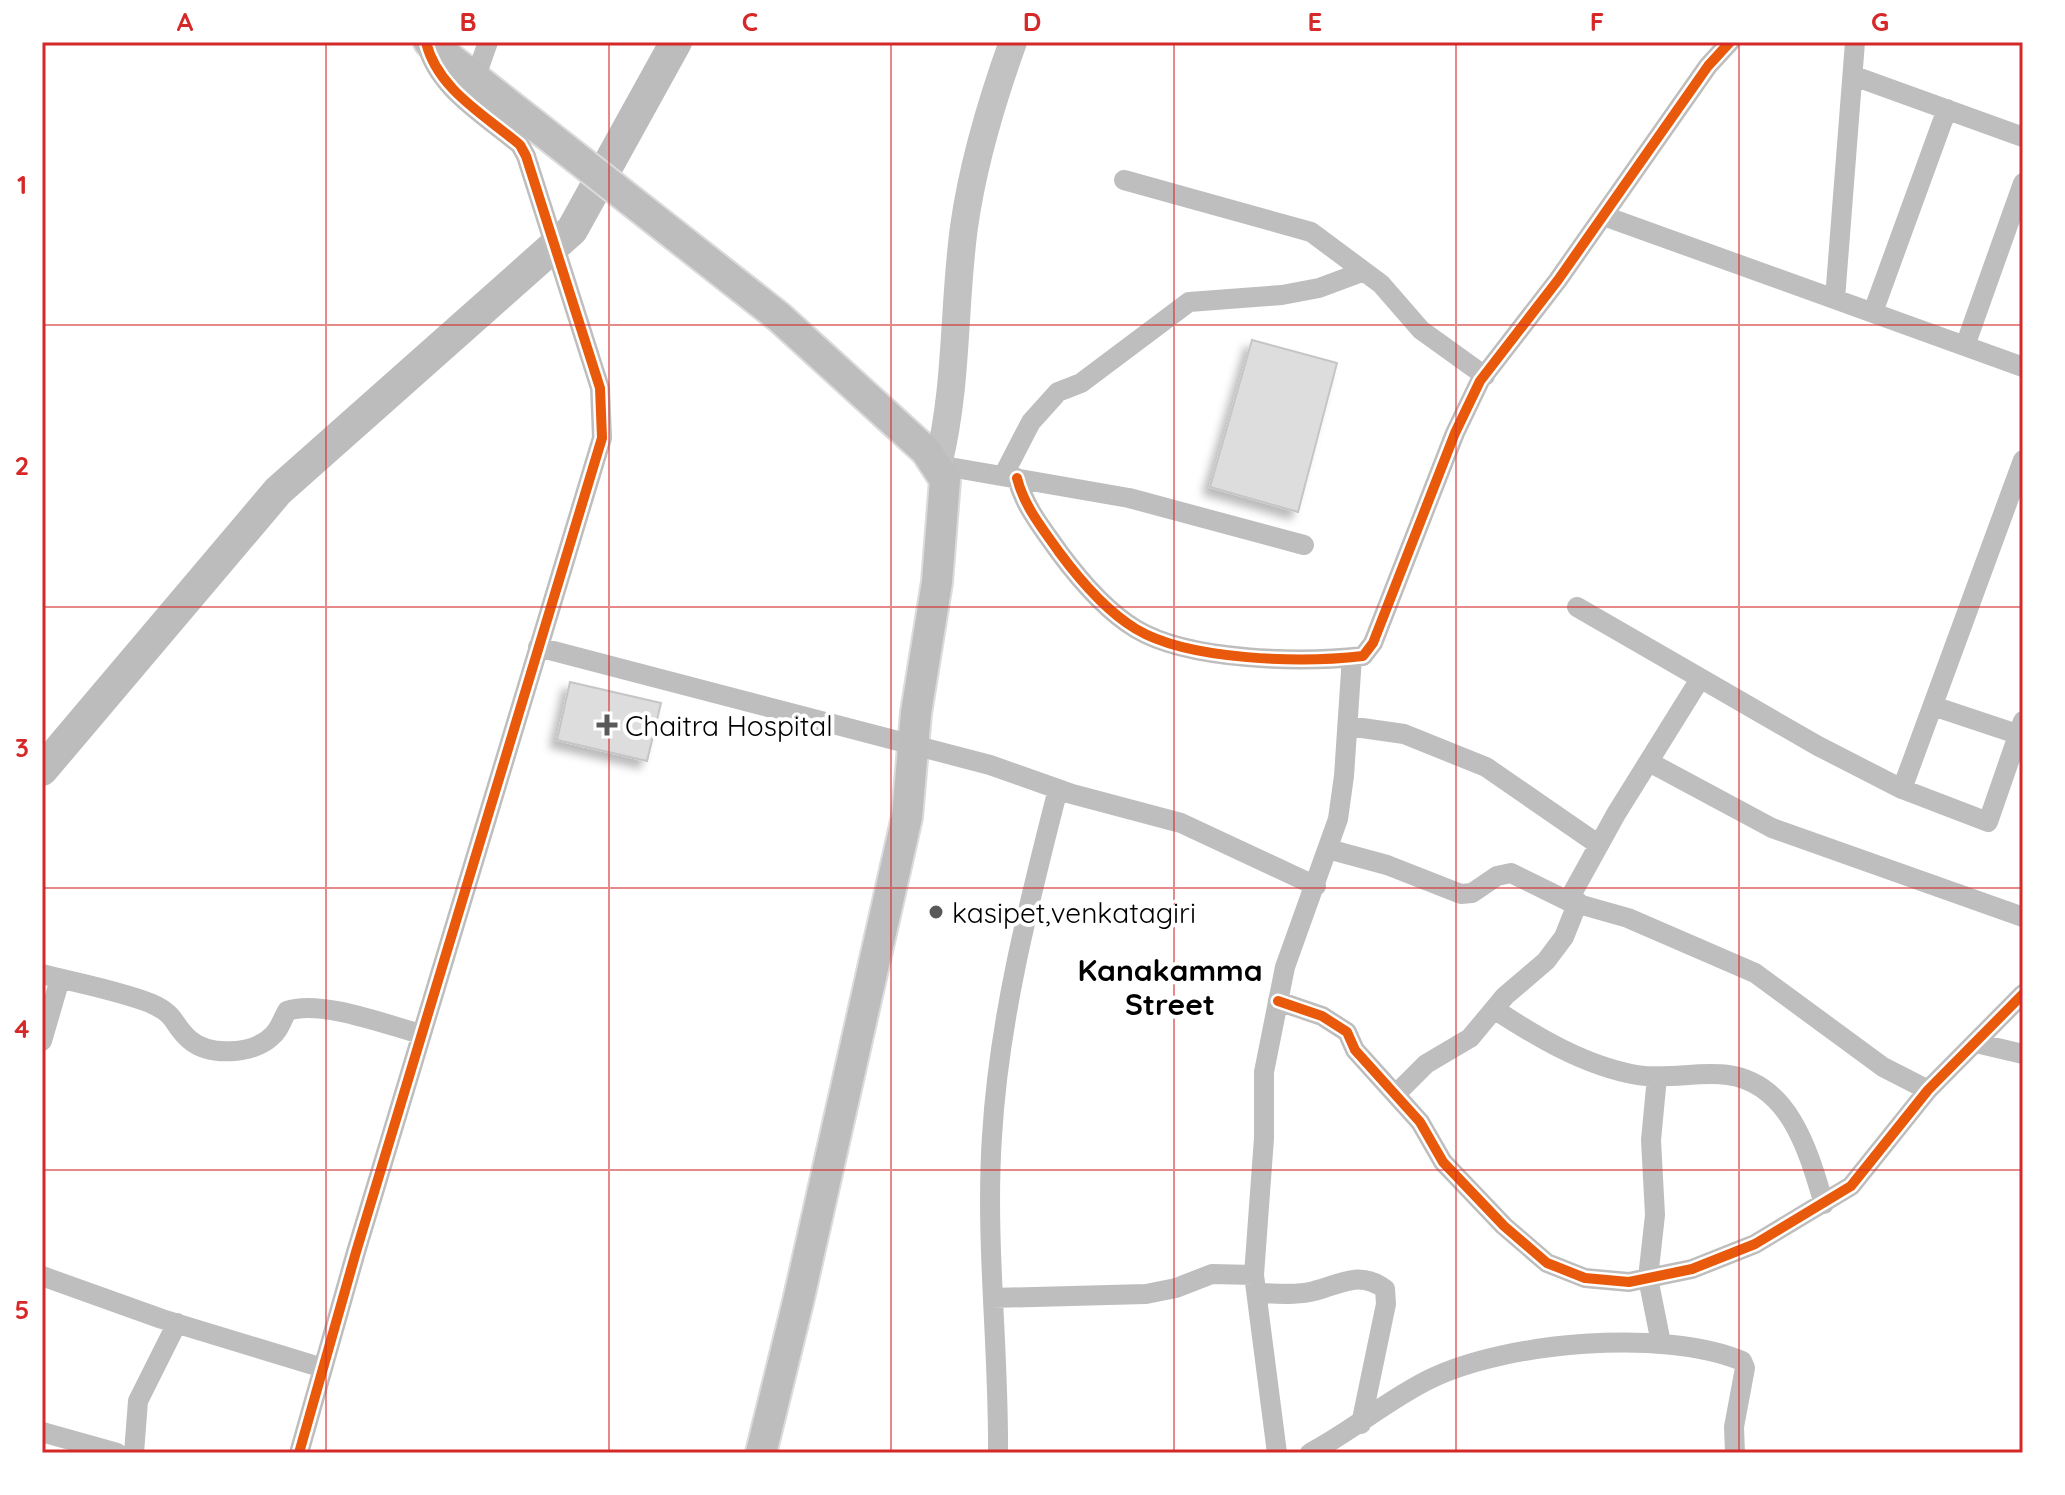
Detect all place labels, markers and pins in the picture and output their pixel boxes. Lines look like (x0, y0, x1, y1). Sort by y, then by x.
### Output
place label: Chaitra Hospital (625, 708, 833, 743)
marker: Chaitra Hospital (596, 714, 618, 736)
place label: kasipet,venkatagiri (952, 895, 1196, 930)
marker: kasipet,venkatagiri (927, 903, 945, 921)

